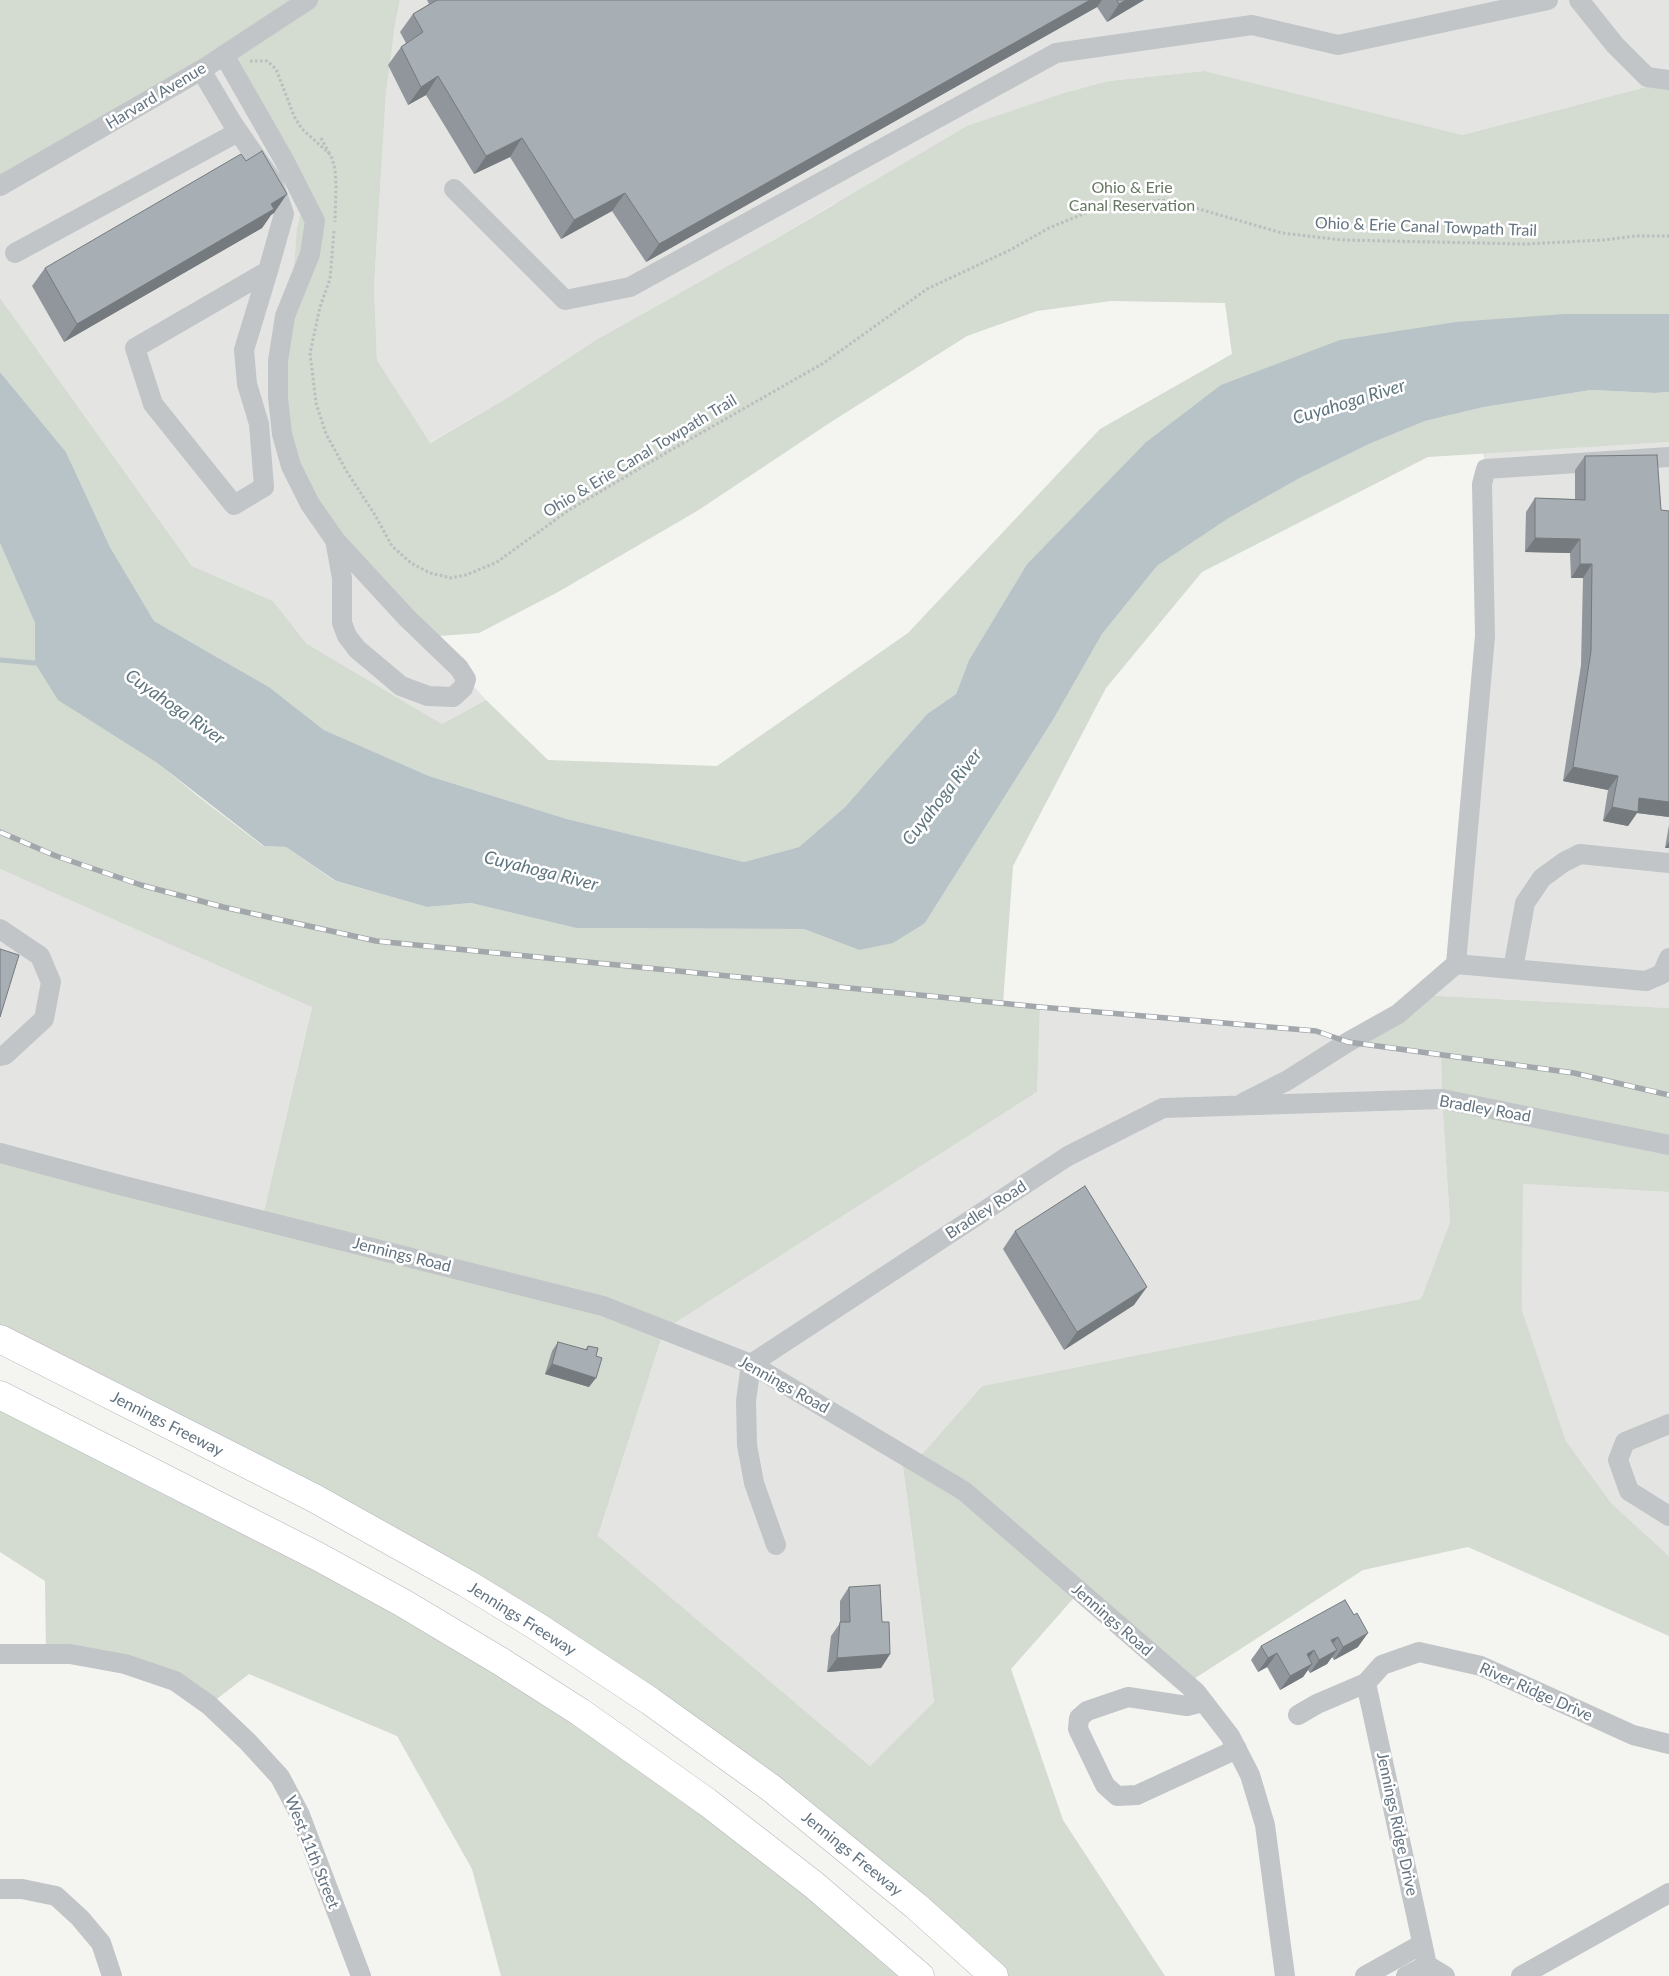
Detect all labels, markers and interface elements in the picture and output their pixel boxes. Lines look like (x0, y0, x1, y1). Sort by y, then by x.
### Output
street label: Harvard Avenue (102, 59, 210, 133)
park label: Ohio & Erie Canal Reservation (1069, 178, 1195, 216)
street label: Ohio & Erie Canal Towpath Trail (1315, 214, 1537, 240)
water label: Cuyahoga River (1290, 375, 1408, 429)
street label: Ohio & Erie Canal Towpath Trail (540, 391, 740, 521)
water label: Cuyahoga River (121, 665, 229, 749)
water label: Cuyahoga River (898, 744, 986, 850)
water label: Cuyahoga River (482, 846, 600, 896)
street label: Bradley Road (1438, 1092, 1532, 1126)
street label: Bradley Road (942, 1177, 1030, 1243)
street label: Jennings Road (351, 1234, 453, 1276)
street label: Jennings Road (735, 1352, 833, 1418)
street label: Jennings Freeway (107, 1387, 227, 1461)
street label: Jennings Freeway (464, 1578, 580, 1660)
street label: Jennings Road (1068, 1580, 1156, 1660)
street label: River Ridge Drive (1476, 1658, 1596, 1726)
street label: Jennings Ridge Drive (1372, 1750, 1422, 1898)
street label: West 11th Street (281, 1793, 343, 1911)
street label: Jennings Freeway (798, 1808, 906, 1900)

